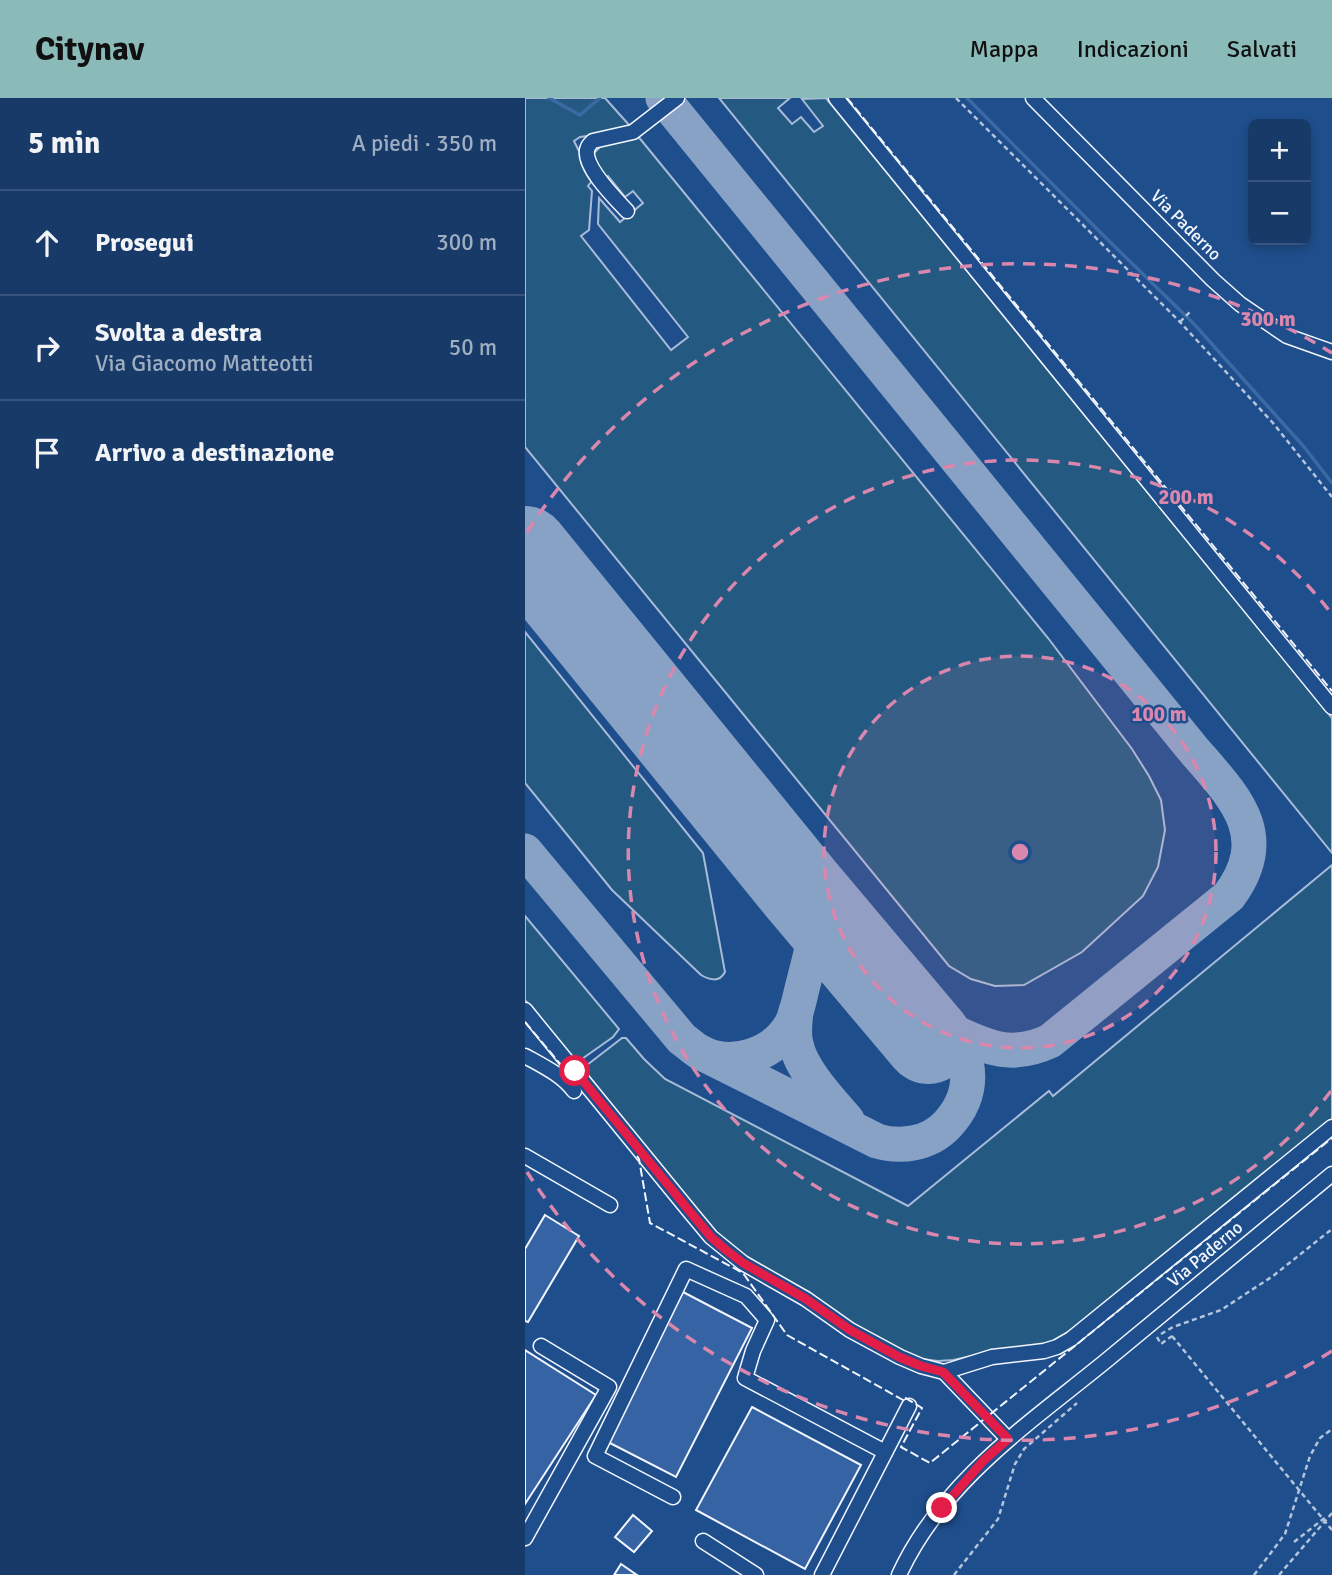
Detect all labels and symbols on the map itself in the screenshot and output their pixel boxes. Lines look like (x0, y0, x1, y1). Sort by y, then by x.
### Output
street label: Via Paderno (1146, 185, 1226, 265)
text: 300 m (1240, 306, 1296, 332)
text: 200 m (1158, 484, 1214, 510)
text: 100 m (1131, 701, 1187, 727)
centre of rings (1008, 840, 1032, 864)
route start (559, 1055, 590, 1086)
street label: Via Paderno (1163, 1216, 1247, 1292)
route end (926, 1492, 957, 1523)

